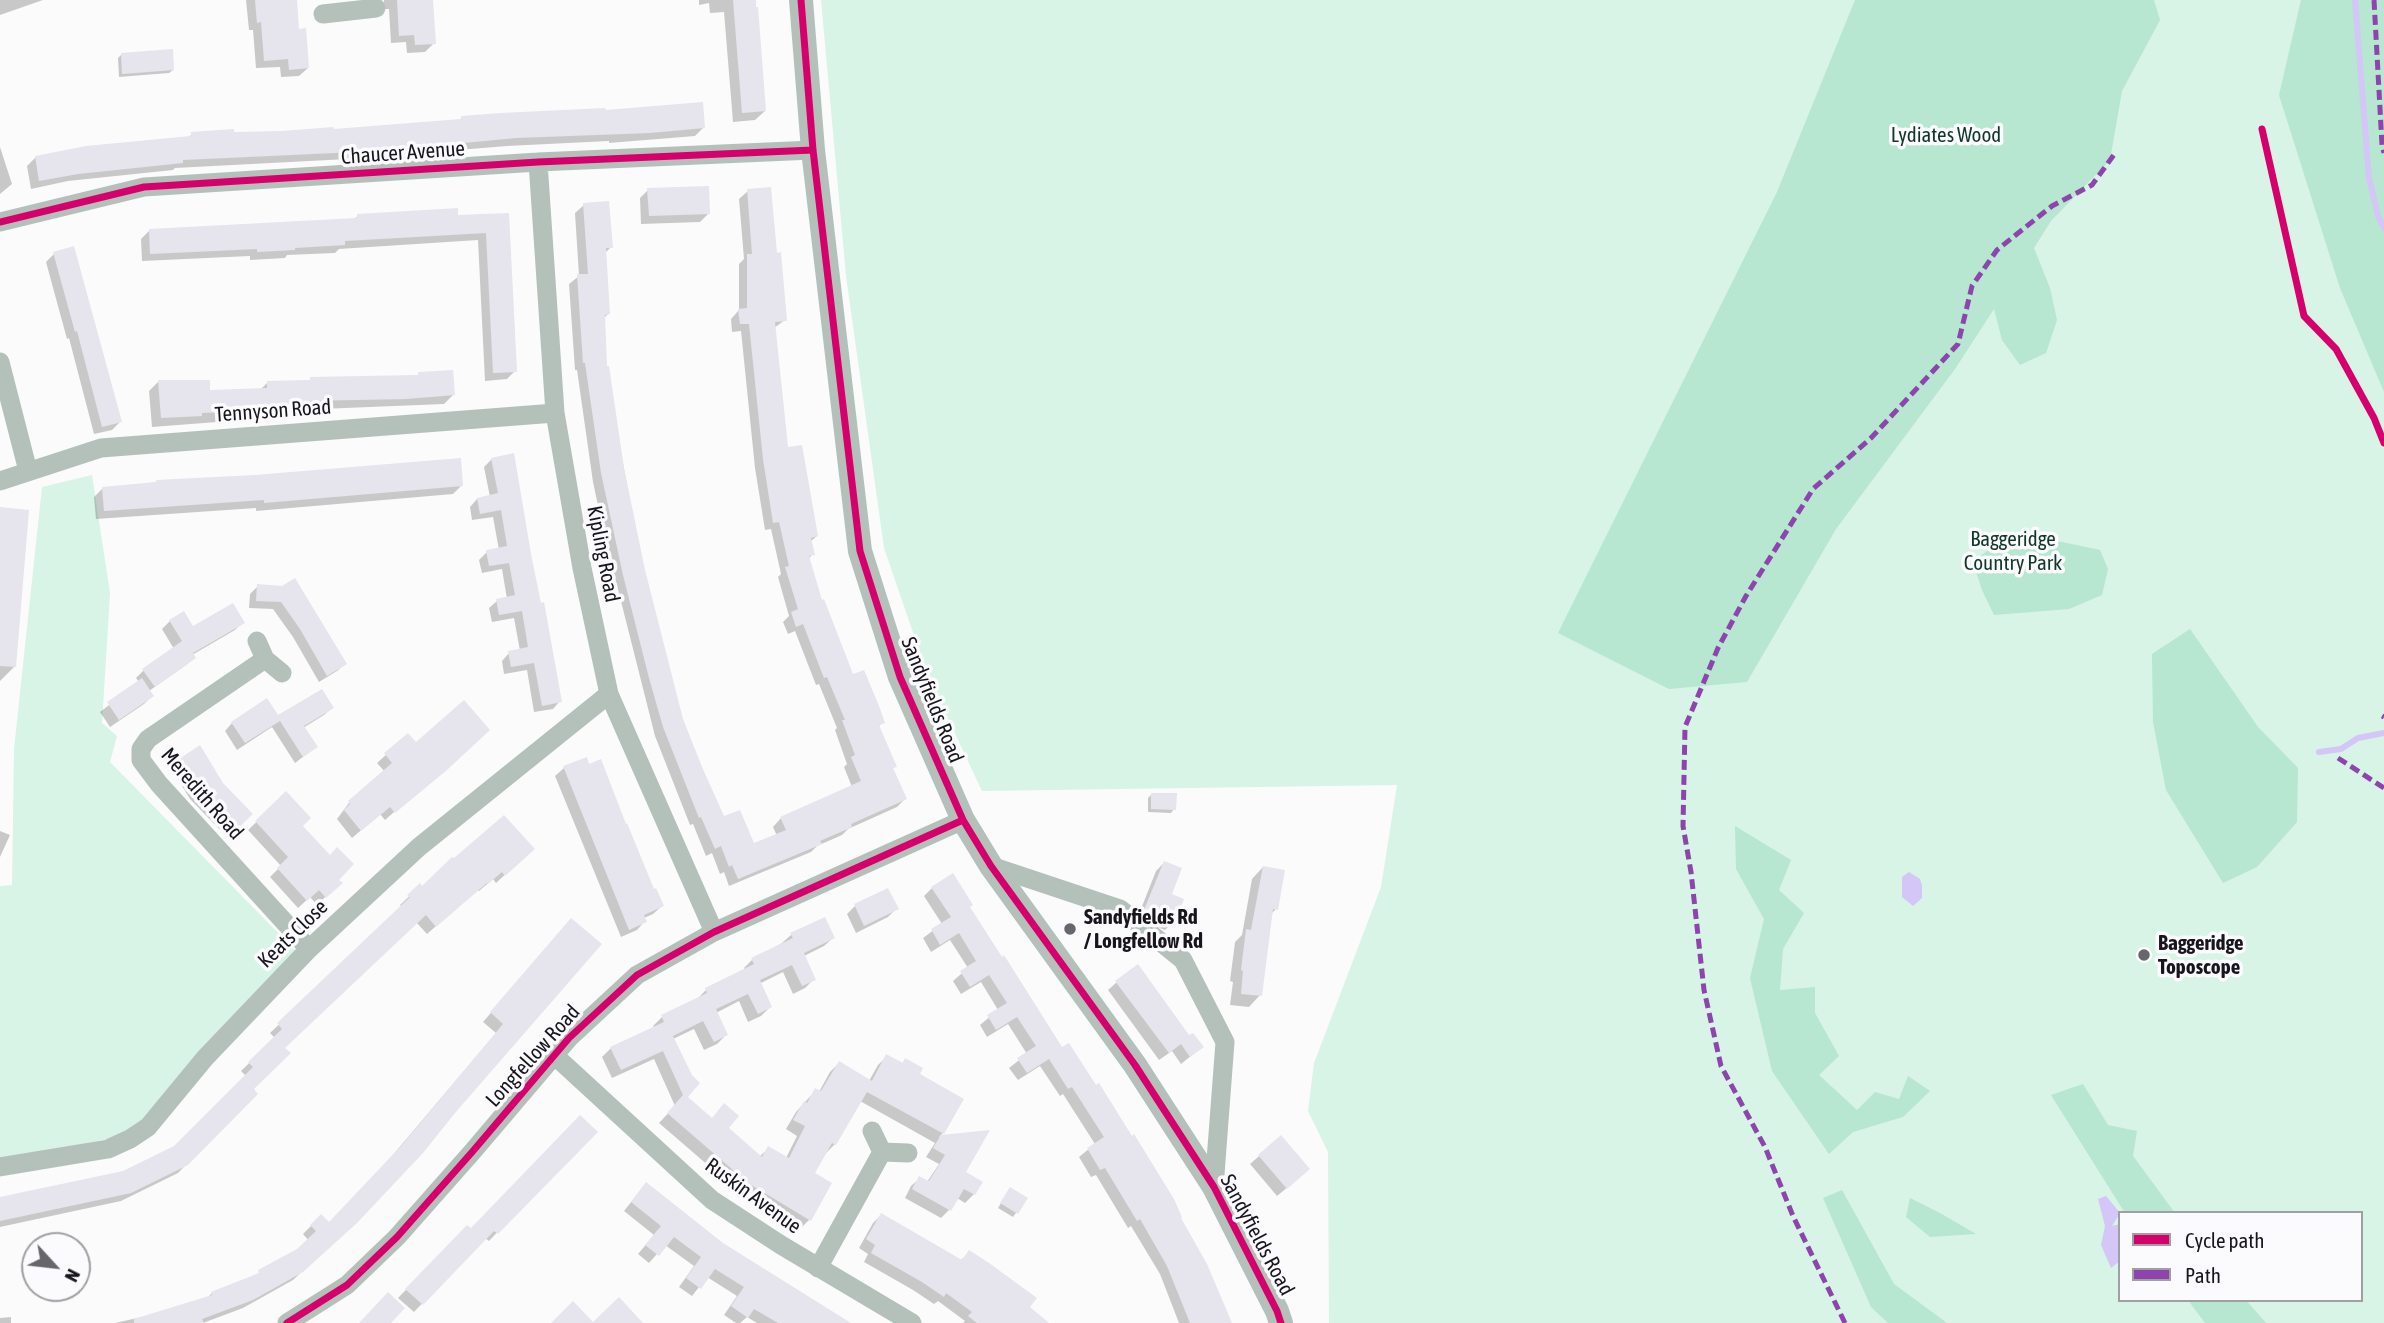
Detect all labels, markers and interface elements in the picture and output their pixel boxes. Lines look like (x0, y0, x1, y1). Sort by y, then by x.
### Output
park label: Lydiates Wood (1891, 122, 2001, 148)
street label: Chaucer Avenue (340, 136, 466, 170)
street label: Tennyson Road (214, 394, 332, 428)
street label: Kipling Road (581, 504, 625, 604)
park label: Baggeridge Country Park (1964, 526, 2062, 576)
street label: Sandyfields Road (895, 634, 969, 766)
street label: Meredith Road (155, 743, 249, 845)
street label: Keats Close (253, 895, 333, 973)
place label: Sandyfields Rd / Longfellow Rd (1084, 904, 1203, 954)
marker: Sandyfields Rd / Longfellow Rd (1062, 921, 1078, 937)
place label: Baggeridge Toposcope (2158, 930, 2244, 980)
marker: Baggeridge Toposcope (2136, 947, 2152, 963)
street label: Longfellow Road (481, 1000, 585, 1112)
street label: Ruskin Avenue (700, 1153, 806, 1239)
street label: Sandyfields Road (1215, 1170, 1299, 1300)
legend (2118, 1211, 2363, 1302)
text: Cycle path (2185, 1228, 2264, 1252)
north arrow (21, 1232, 91, 1302)
text: Path (2185, 1263, 2221, 1287)
text: N (61, 1266, 85, 1286)

